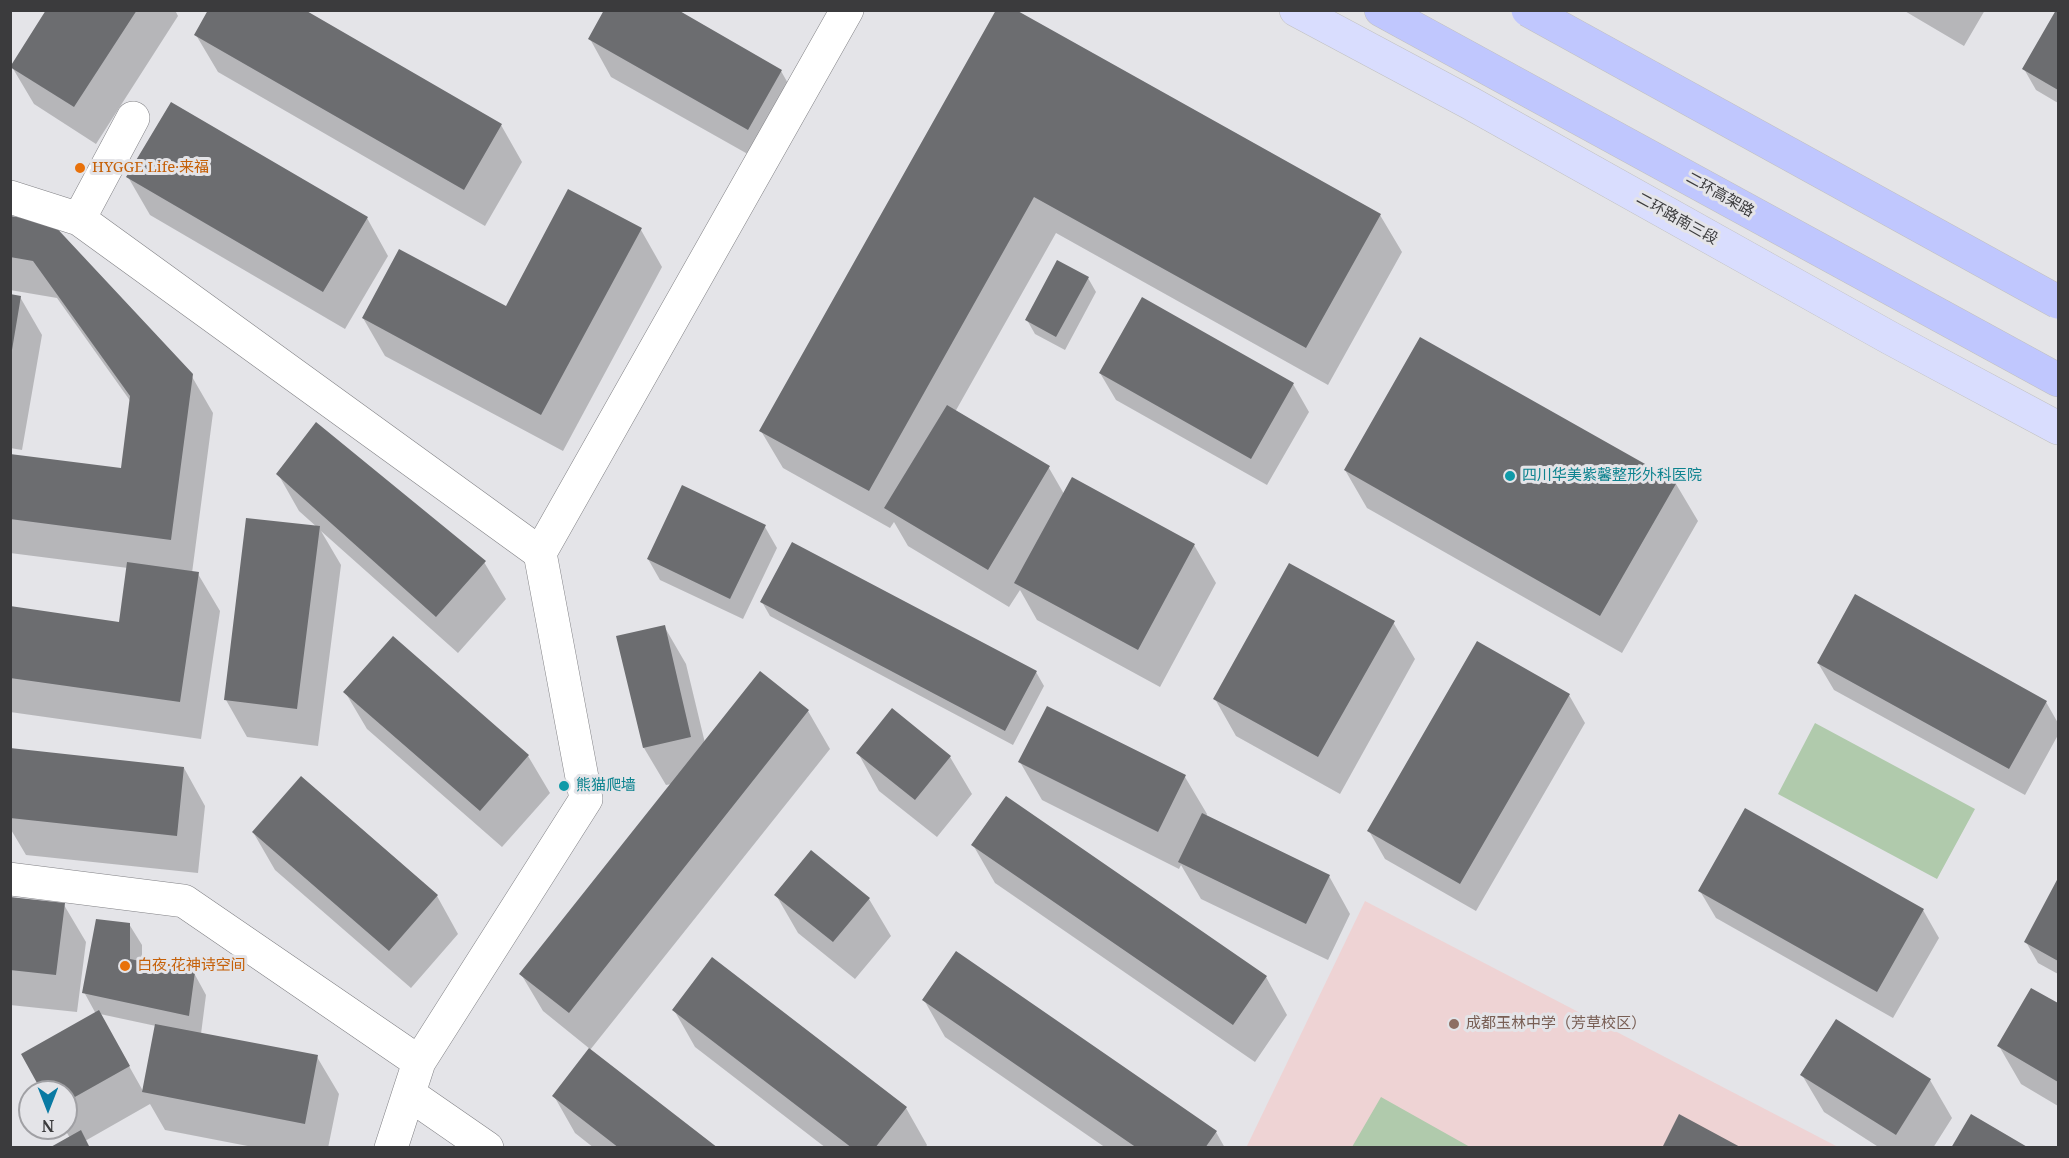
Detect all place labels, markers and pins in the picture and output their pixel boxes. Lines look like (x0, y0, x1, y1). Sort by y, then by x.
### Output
place label: HYGGE Life·来福 (92, 159, 209, 177)
marker: HYGGE Life·来福 (73, 161, 87, 175)
place label: 四川华美紫馨整形外科医院 (1522, 467, 1702, 485)
marker: 四川华美紫馨整形外科医院 (1503, 469, 1517, 483)
place label: 熊猫爬墙 (576, 777, 636, 795)
marker: 熊猫爬墙 (557, 779, 571, 793)
place label: 白夜·花神诗空间 (137, 957, 246, 975)
marker: 白夜·花神诗空间 (118, 959, 132, 973)
place label: 成都玉林中学（芳草校区） (1466, 1015, 1646, 1033)
marker: 成都玉林中学（芳草校区） (1447, 1017, 1461, 1031)

